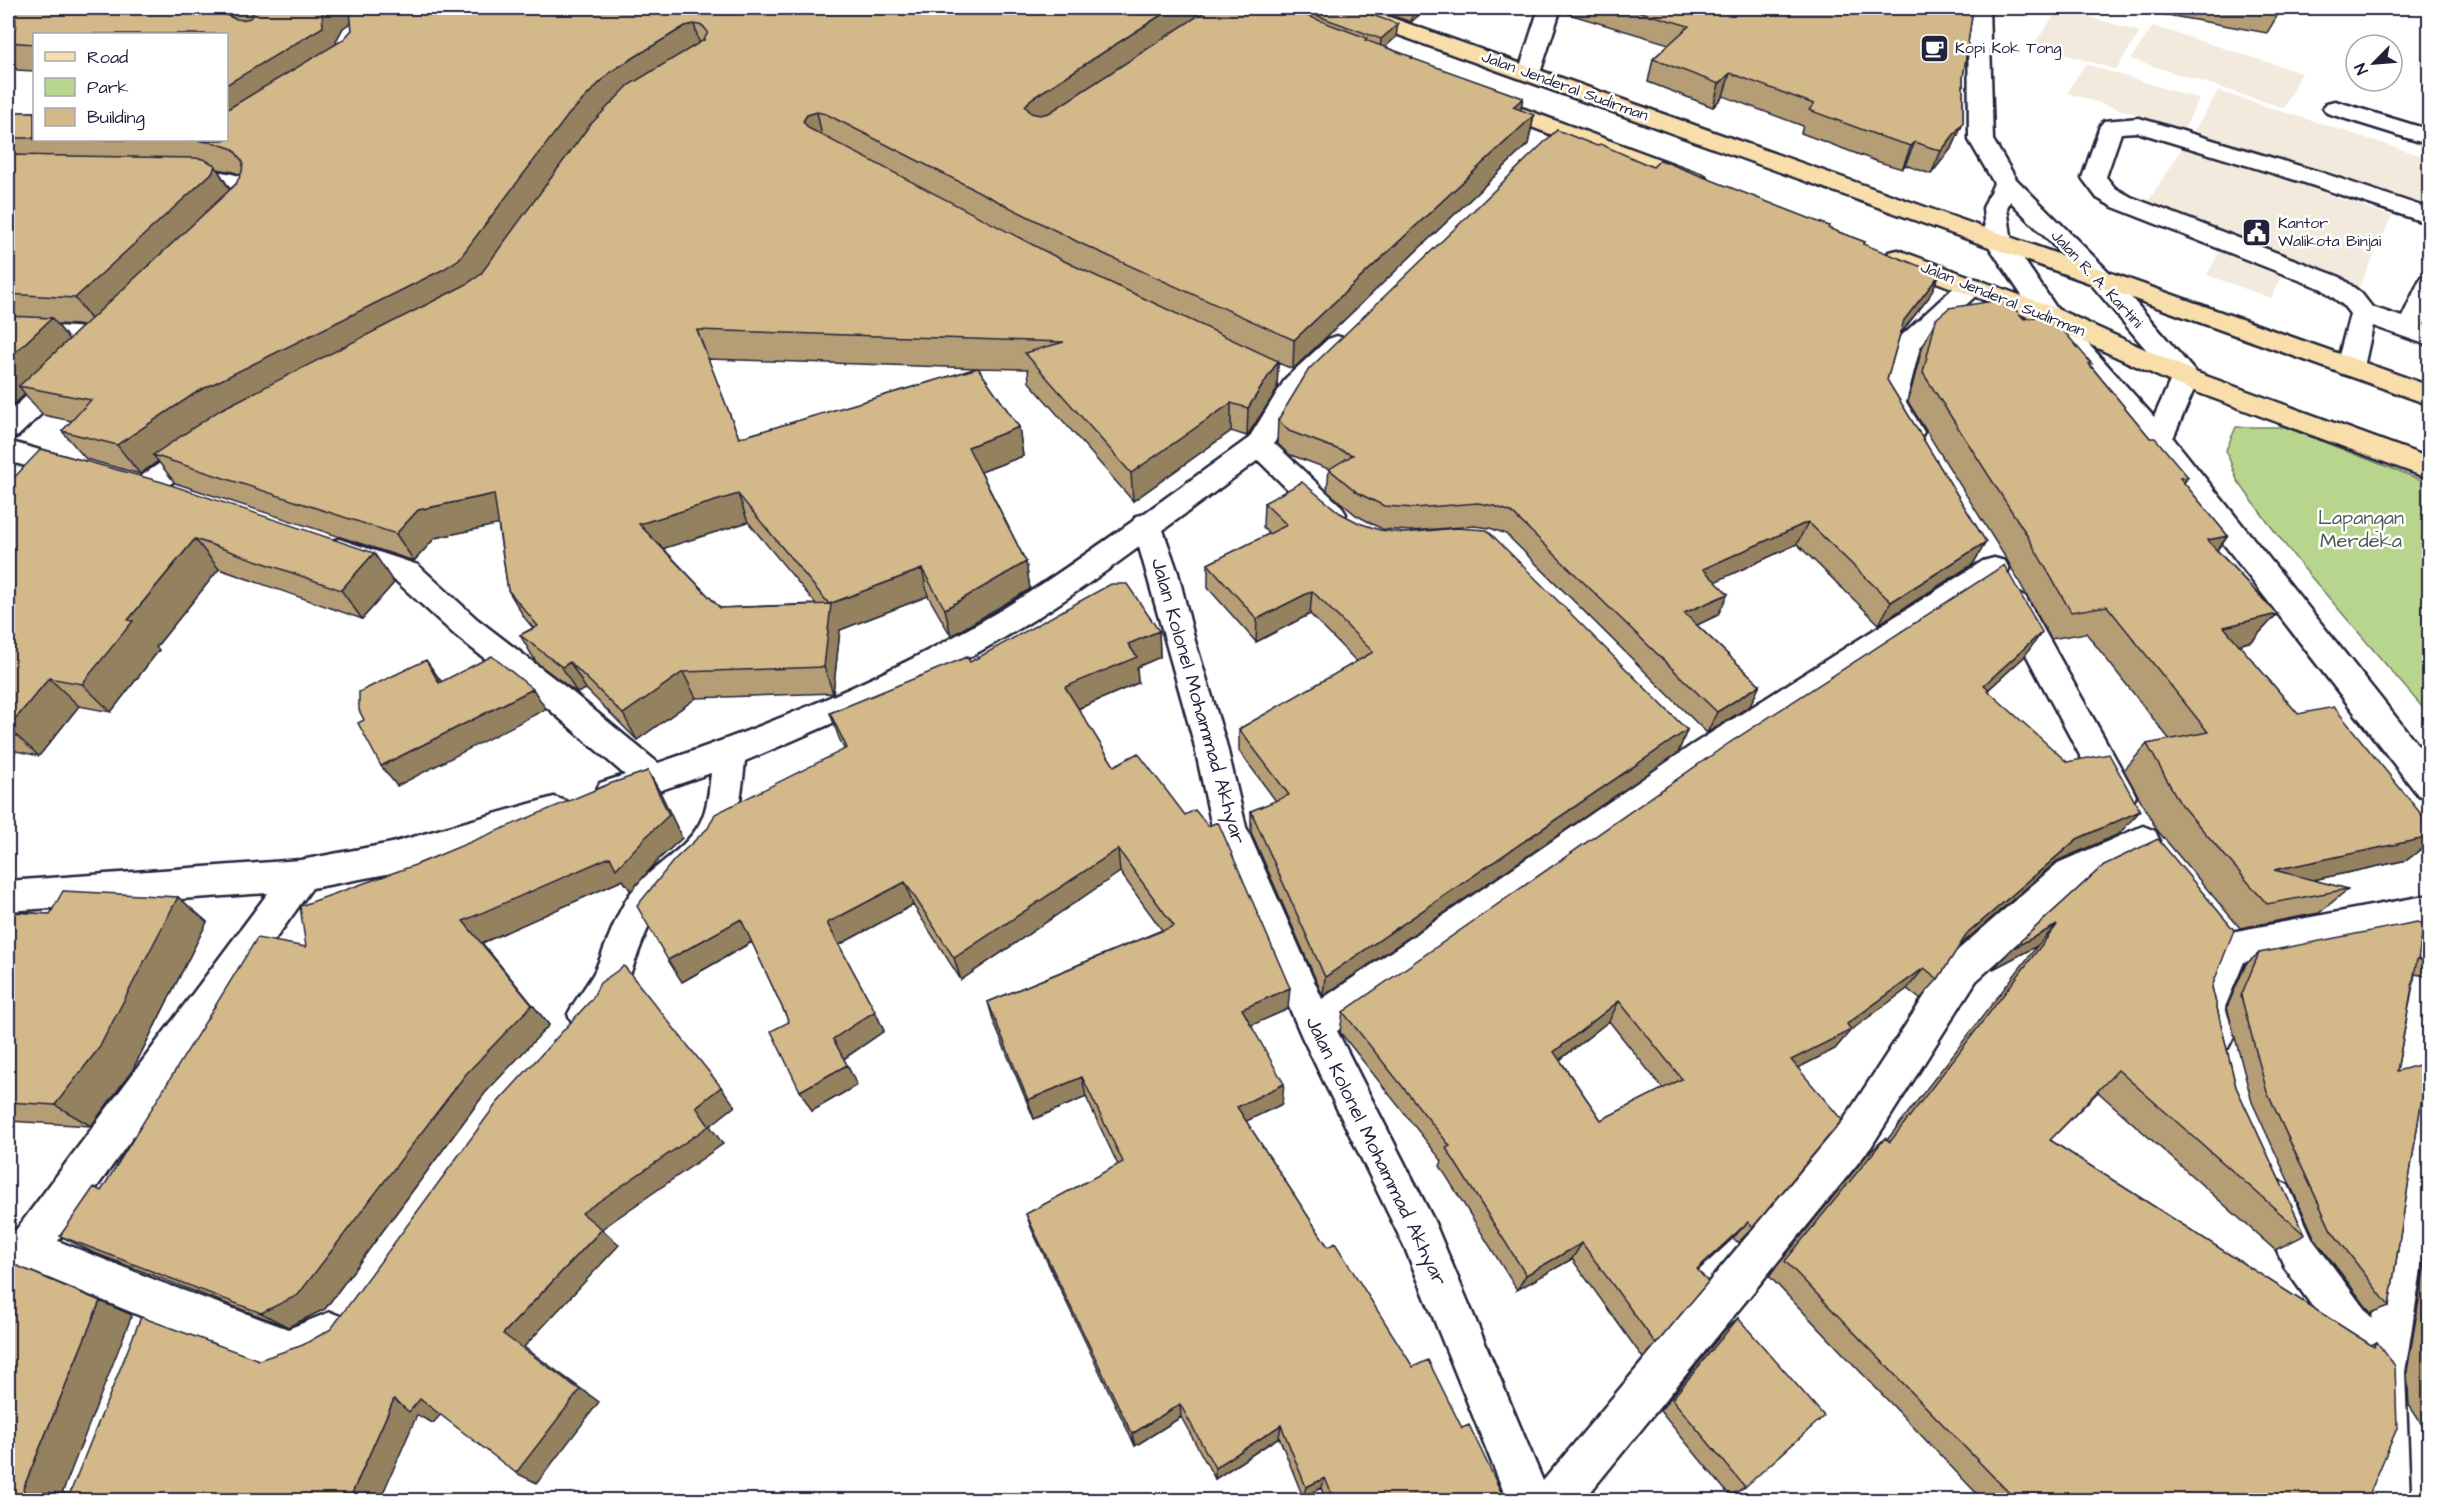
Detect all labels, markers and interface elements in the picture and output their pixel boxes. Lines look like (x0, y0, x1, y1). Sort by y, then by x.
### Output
cafe icon: Kopi Kok Tong (1918, 32, 1950, 64)
legend (33, 33, 228, 141)
north arrow (2344, 33, 2404, 93)
place label: Kopi Kok Tong (1955, 37, 2062, 60)
text: Road (87, 45, 128, 70)
street label: Jalan Jenderal Sudirman (1479, 46, 1651, 126)
text: N (2349, 60, 2373, 78)
text: Park (87, 75, 129, 100)
text: Building (87, 105, 145, 131)
place label: Kantor Walikota Binjai (2278, 212, 2382, 252)
public building icon: Kantor Walikota Binjai (2241, 216, 2273, 248)
street label: Jalan R. A. Kartini (2046, 225, 2149, 333)
street label: Jalan Jenderal Sudirman (1917, 256, 2089, 342)
park label: Lapangan Merdeka (2318, 504, 2404, 555)
street label: Jalan Kolonel Mohammad Akhyar (1143, 555, 1252, 848)
street label: Jalan Kolonel Mohammad Akhyar (1298, 1012, 1454, 1291)

